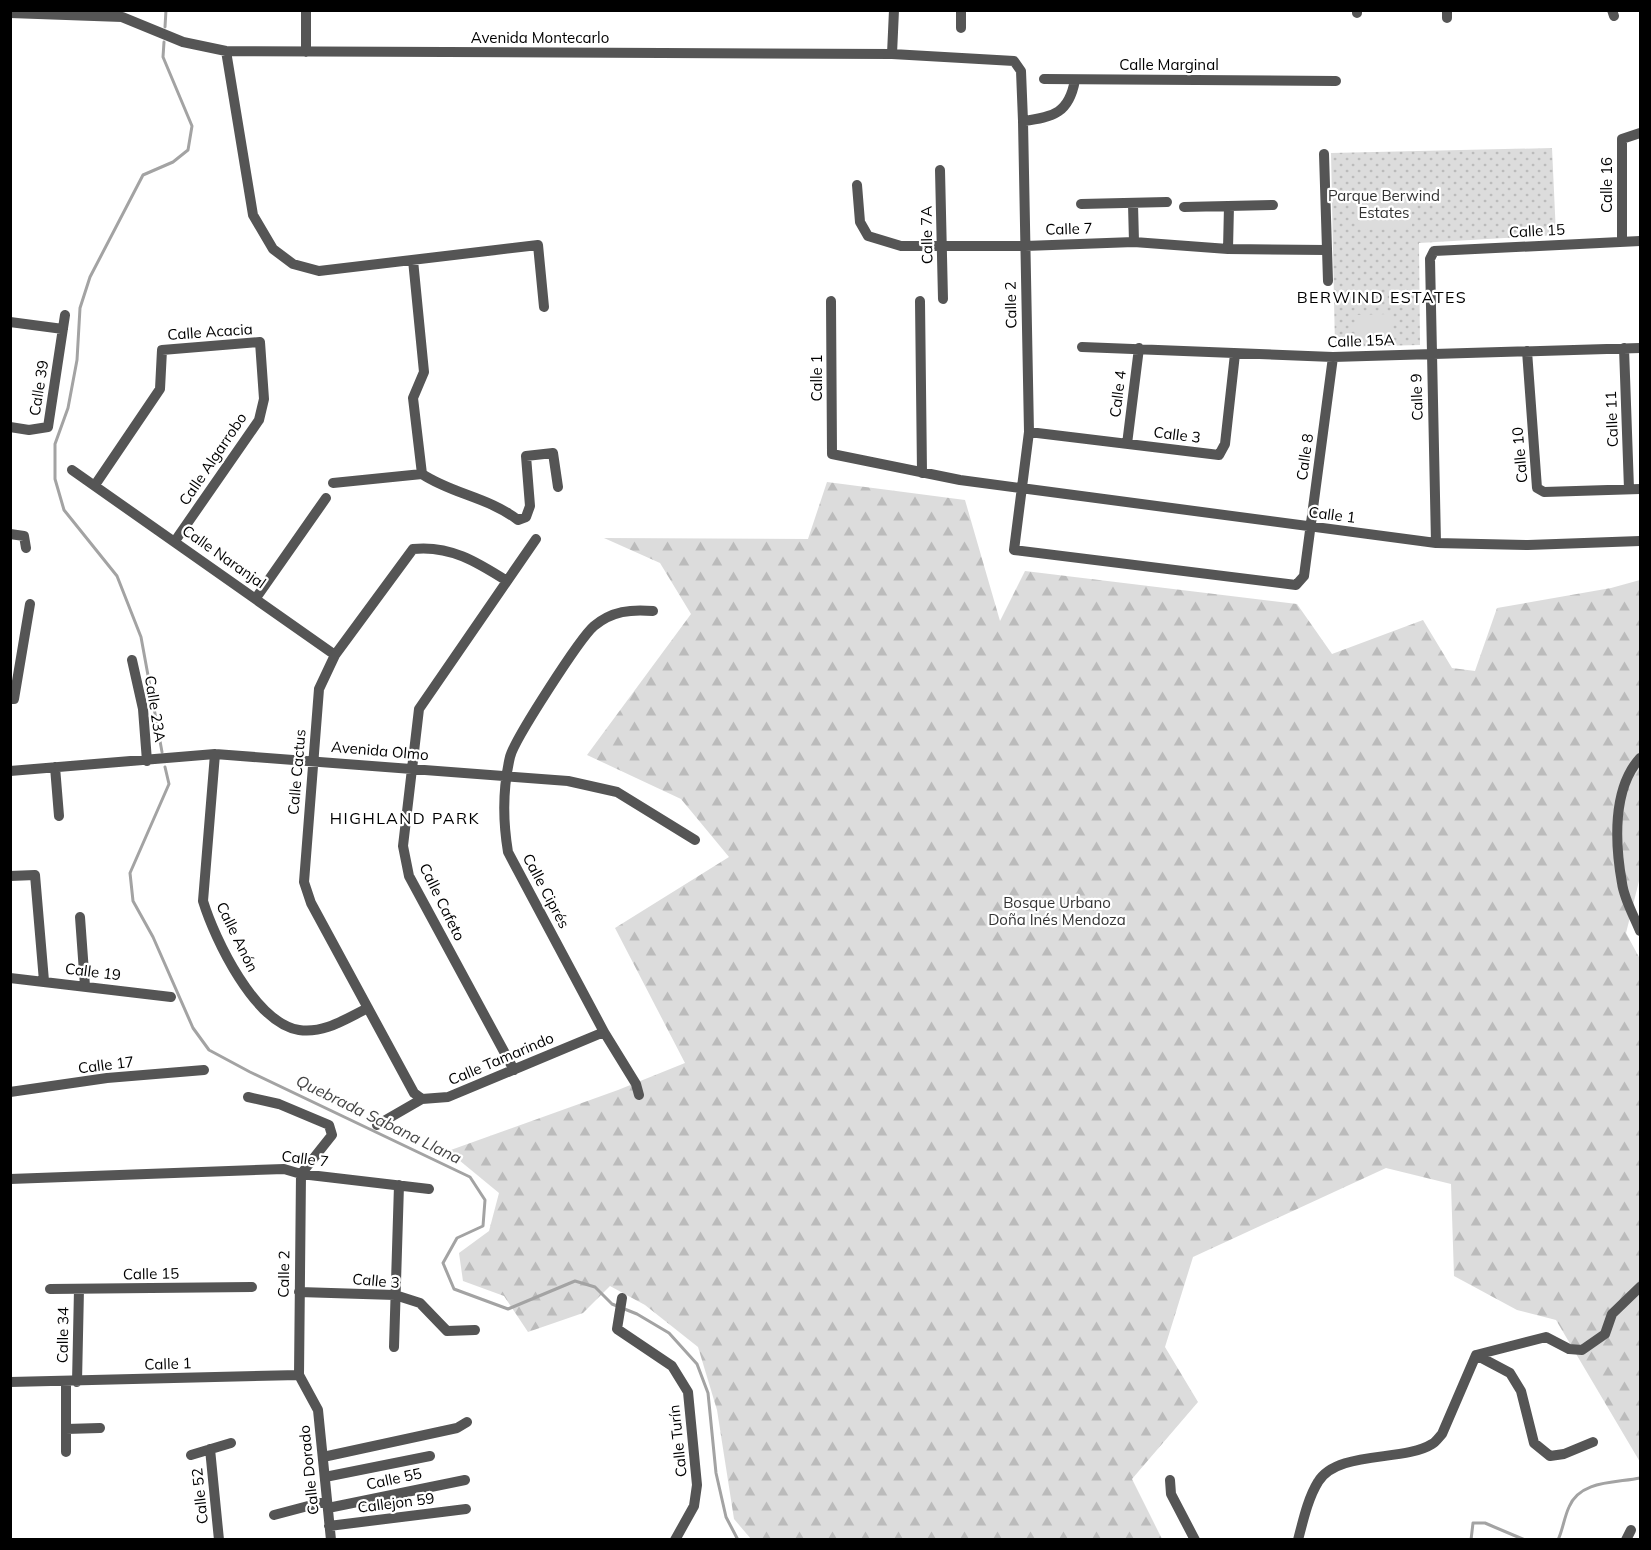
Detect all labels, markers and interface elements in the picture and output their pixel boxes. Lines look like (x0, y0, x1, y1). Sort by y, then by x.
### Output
street label: Avenida Montecarlo (471, 28, 609, 47)
street label: Calle Marginal (1119, 55, 1219, 74)
street label: Calle 16 (1597, 157, 1616, 213)
park label: Parque Berwind Estates (1328, 186, 1440, 222)
street label: Calle 7A (916, 206, 937, 264)
street label: Calle 7 (1045, 218, 1093, 239)
street label: Calle 15 (1508, 220, 1566, 241)
street label: Calle 2 (1001, 281, 1020, 329)
district label: BERWIND ESTATES (1297, 287, 1467, 307)
street label: Calle Acacia (167, 319, 253, 344)
street label: Calle 15A (1327, 330, 1395, 351)
street label: Calle 1 (807, 354, 826, 402)
street label: Calle 39 (25, 359, 52, 417)
street label: Calle 4 (1105, 369, 1130, 419)
street label: Calle 9 (1406, 373, 1427, 421)
street label: Calle 11 (1601, 391, 1622, 447)
street label: Calle Algarrobo (175, 409, 251, 509)
street label: Calle 3 (1152, 422, 1202, 447)
street label: Calle 10 (1508, 426, 1531, 484)
street label: Calle 8 (1292, 432, 1317, 482)
street label: Calle 1 (1307, 502, 1357, 527)
street label: Calle Naranjal (179, 521, 270, 592)
street label: Calle 23A (141, 674, 170, 744)
street label: Calle Cactus (283, 728, 310, 816)
street label: Avenida Olmo (330, 737, 430, 764)
district label: HIGHLAND PARK (330, 808, 480, 828)
street label: Calle Ciprés (519, 850, 574, 931)
street label: Calle Cafeto (415, 860, 469, 944)
park label: Bosque Urbano Doña Inés Mendoza (988, 893, 1126, 929)
street label: Calle Anón (212, 899, 263, 975)
street label: Calle 19 (64, 959, 122, 984)
street label: Calle Tamarindo (445, 1028, 556, 1089)
street label: Calle 17 (77, 1052, 135, 1077)
water label: Quebrada Sabana Llana (293, 1070, 465, 1168)
street label: Calle 7 (280, 1146, 330, 1171)
street label: Calle 2 (274, 1250, 293, 1298)
street label: Calle 15 (123, 1264, 179, 1283)
street label: Calle 3 (352, 1269, 400, 1292)
street label: Calle 34 (53, 1307, 72, 1363)
street label: Calle 1 (144, 1353, 192, 1374)
street label: Calle Turín (664, 1404, 691, 1478)
street label: Calle Dorado (294, 1424, 323, 1516)
street label: Calle 55 (364, 1463, 423, 1494)
street label: Calle 52 (187, 1467, 212, 1525)
street label: Callejon 59 (356, 1488, 435, 1517)

